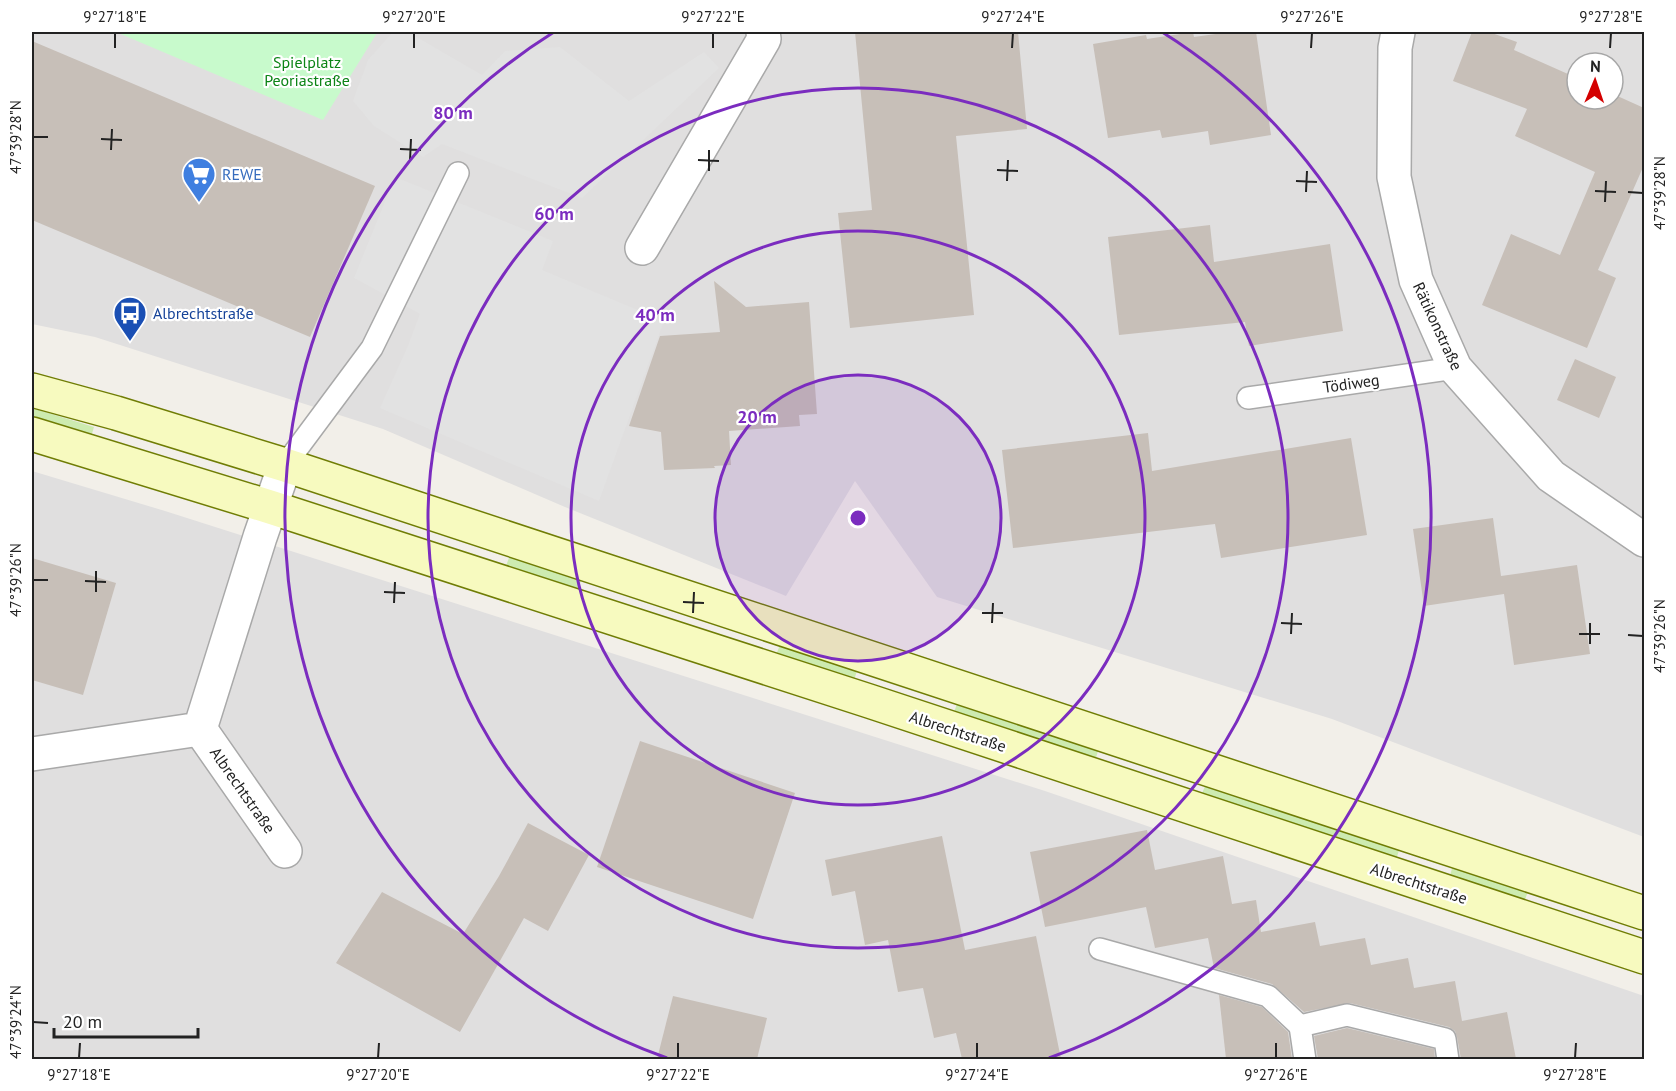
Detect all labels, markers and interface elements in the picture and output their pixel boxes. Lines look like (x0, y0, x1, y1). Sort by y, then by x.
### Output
text: 9°27'18"E (83, 7, 147, 26)
text: 9°27'20"E (382, 7, 446, 26)
text: 9°27'22"E (681, 7, 745, 26)
text: 9°27'24"E (981, 7, 1045, 26)
text: 9°27'26"E (1280, 7, 1344, 26)
text: 9°27'28"E (1579, 7, 1643, 26)
north arrow (1565, 51, 1625, 111)
park label: Spielplatz Peoriastraße (264, 52, 350, 90)
text: N (1590, 56, 1601, 76)
text: 47°39'28"N (6, 100, 25, 174)
text: 80 m (433, 101, 473, 124)
supermarket icon: REWE (181, 156, 217, 203)
text: 47°39'28"N (1650, 156, 1669, 230)
place label: REWE (222, 164, 262, 184)
text: 60 m (534, 202, 574, 225)
street label: Rätikonstraße (1409, 279, 1467, 373)
bus stop icon: Albrechtstraße (112, 295, 148, 342)
place label: Albrechtstraße (153, 303, 254, 323)
text: 40 m (635, 303, 675, 326)
street label: Tödiweg (1321, 369, 1381, 397)
text: 20 m (737, 405, 777, 428)
centre of rings (848, 508, 868, 528)
text: 47°39'26"N (6, 543, 25, 617)
text: 47°39'26"N (1650, 599, 1669, 673)
street label: Albrechtstraße (907, 706, 1009, 756)
street label: Albrechtstraße (206, 743, 280, 837)
street label: Albrechtstraße (1368, 858, 1470, 908)
text: 47°39'24"N (6, 985, 25, 1059)
scale bar (54, 1001, 198, 1039)
text: 20 m (63, 1010, 102, 1033)
text: 9°27'18"E (47, 1065, 111, 1084)
text: 9°27'20"E (346, 1065, 410, 1084)
text: 9°27'22"E (646, 1065, 710, 1084)
text: 9°27'24"E (945, 1065, 1009, 1084)
text: 9°27'26"E (1244, 1065, 1308, 1084)
text: 9°27'28"E (1543, 1065, 1607, 1084)

